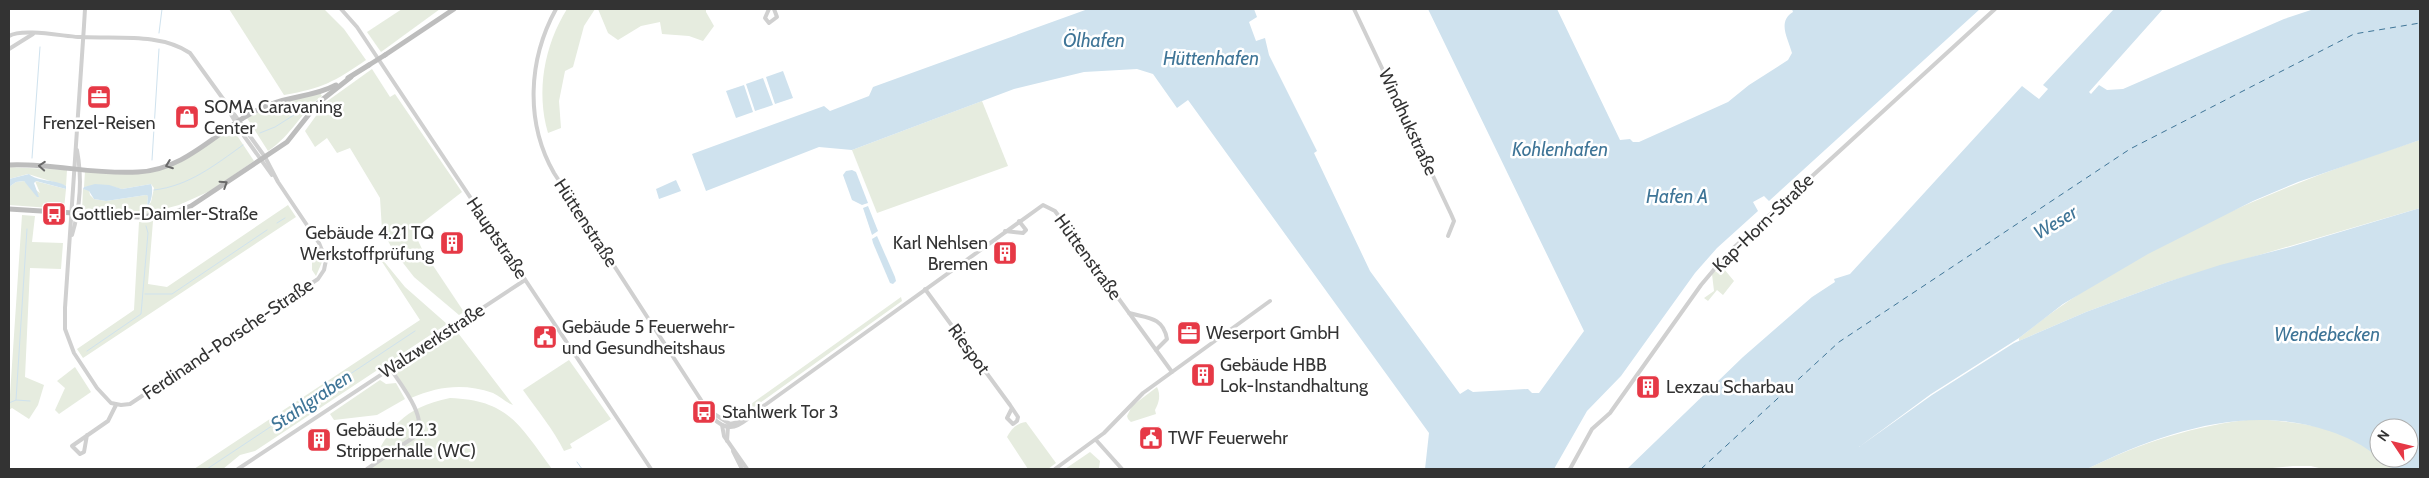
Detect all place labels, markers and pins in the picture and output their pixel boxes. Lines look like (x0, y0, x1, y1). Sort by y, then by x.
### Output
office icon: Frenzel-Reisen (86, 84, 112, 110)
place label: SOMA Caravaning Center (204, 96, 343, 139)
shop icon: SOMA Caravaning Center (174, 104, 200, 130)
place label: Frenzel-Reisen (43, 112, 156, 134)
bus stop icon: Gottlieb-Daimler-Straße (41, 201, 67, 227)
place label: Gottlieb-Daimler-Straße (72, 203, 258, 225)
place label: Gebäude 4.21 TQ Werkstoffprüfung (300, 222, 435, 265)
building icon: Gebäude 4.21 TQ Werkstoffprüfung (439, 230, 465, 256)
place label: Karl Nehlsen Bremen (893, 232, 988, 275)
building icon: Karl Nehlsen Bremen (992, 240, 1018, 266)
place label: Gebäude 5 Feuerwehr- und Gesundheitshaus (562, 316, 735, 359)
office icon: Weserport GmbH (1176, 320, 1202, 346)
place label: Weserport GmbH (1206, 322, 1340, 344)
public building icon: Gebäude 5 Feuerwehr- und Gesundheitshaus (532, 324, 558, 350)
place label: Gebäude HBB Lok-Instandhaltung (1220, 354, 1369, 397)
building icon: Gebäude HBB Lok-Instandhaltung (1190, 362, 1216, 388)
building icon: Lexzau Scharbau (1635, 374, 1661, 400)
place label: Lexzau Scharbau (1666, 376, 1794, 398)
bus stop icon: Stahlwerk Tor 3 (691, 399, 717, 425)
place label: Stahlwerk Tor 3 (722, 401, 838, 423)
place label: Gebäude 12.3 Stripperhalle (WC) (336, 419, 476, 462)
public building icon: TWF Feuerwehr (1138, 425, 1164, 451)
building icon: Gebäude 12.3 Stripperhalle (WC) (306, 427, 332, 453)
place label: TWF Feuerwehr (1168, 427, 1288, 449)

